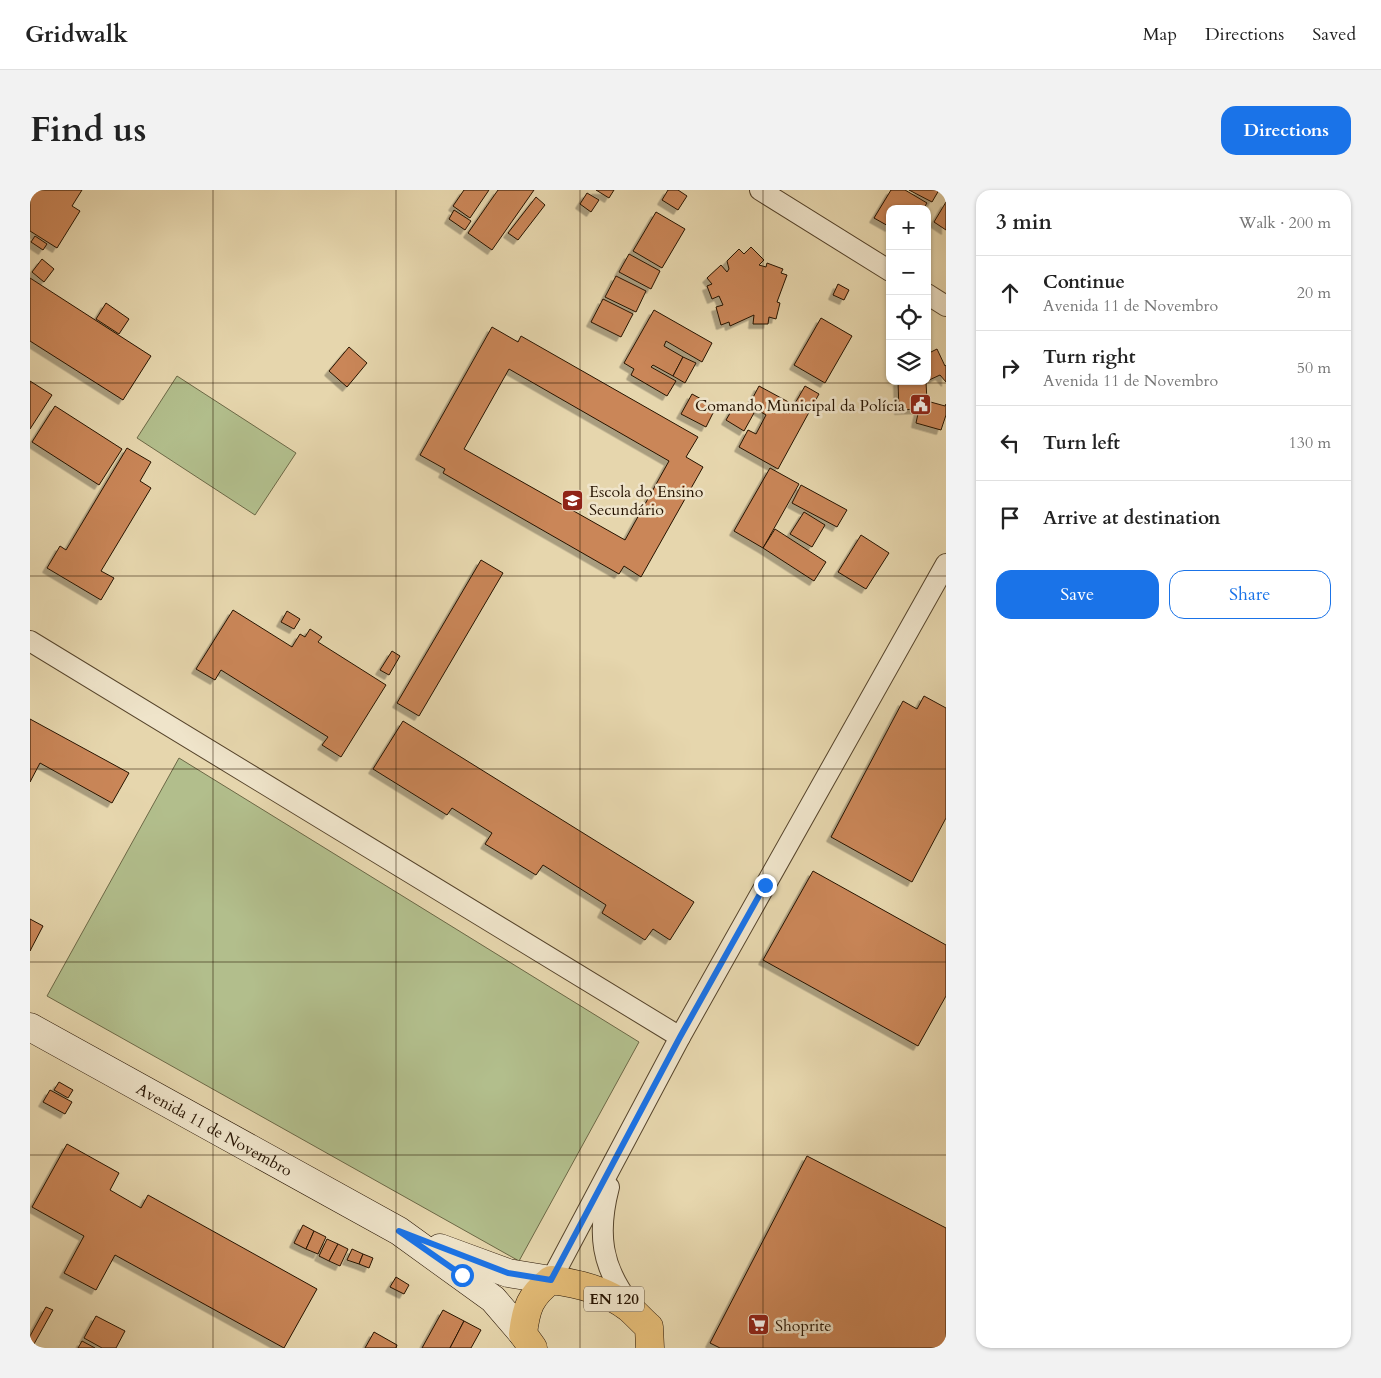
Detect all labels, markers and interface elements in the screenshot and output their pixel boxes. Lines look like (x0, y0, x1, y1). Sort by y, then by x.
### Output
text: Gridwalk (25, 18, 128, 51)
text: Map (1143, 22, 1177, 47)
text: Directions (1205, 22, 1284, 47)
text: Saved (1312, 22, 1356, 47)
text: Find us (30, 106, 146, 154)
button: Directions (1221, 106, 1351, 155)
map controls (886, 205, 931, 385)
button: + (886, 205, 931, 250)
text: 3 min (996, 208, 1052, 237)
text: Walk · 200 m (1239, 212, 1331, 234)
button: − (886, 250, 931, 295)
text: Continue (1043, 269, 1125, 295)
icon: ahead (996, 279, 1024, 307)
text: 20 m (1297, 282, 1331, 304)
button: locate (886, 295, 931, 340)
text: Avenida 11 de Novembro (1043, 295, 1218, 317)
button: layers (886, 340, 931, 385)
text: Turn right (1043, 344, 1135, 370)
icon: right (996, 354, 1024, 382)
text: 50 m (1297, 357, 1331, 379)
text: Avenida 11 de Novembro (1043, 370, 1218, 392)
public building icon: Comando Municipal da Polícia (909, 393, 933, 417)
place label: Comando Municipal da Polícia (695, 395, 905, 417)
icon: left (996, 429, 1024, 457)
text: Turn left (1043, 430, 1120, 456)
text: 130 m (1289, 432, 1331, 454)
place label: Escola do Ensino Secundário (589, 481, 704, 521)
school or university icon: Escola do Ensino Secundário (561, 488, 585, 512)
icon: arrive (996, 504, 1024, 532)
text: Arrive at destination (1043, 505, 1220, 531)
button: Save (996, 570, 1159, 619)
button: Share (1169, 570, 1331, 619)
route end (754, 874, 777, 897)
street label: Avenida 11 de Novembro (132, 1078, 296, 1182)
route start (451, 1264, 474, 1287)
road number: EN 120 (584, 1286, 644, 1312)
supermarket icon: Shoprite (747, 1313, 771, 1337)
place label: Shoprite (775, 1315, 832, 1337)

